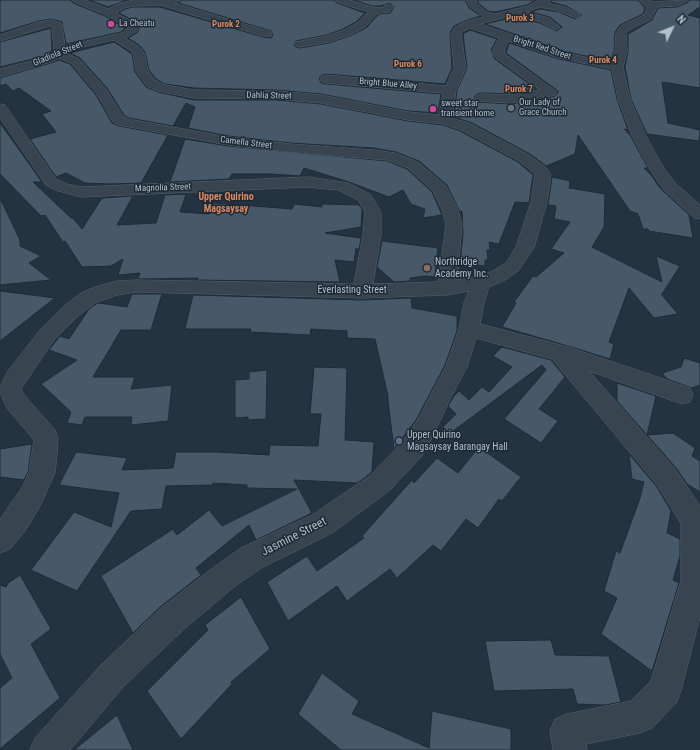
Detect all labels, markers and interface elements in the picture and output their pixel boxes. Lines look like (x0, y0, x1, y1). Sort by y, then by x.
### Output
north arrow (652, 8, 692, 48)
text: N (674, 13, 688, 26)
district label: Purok 3 (506, 14, 534, 24)
marker: La Cheatu (106, 19, 116, 29)
place label: La Cheatu (119, 19, 155, 29)
district label: Purok 2 (212, 20, 240, 30)
street label: Bright Red Street (512, 34, 572, 62)
street label: Gladiola Street (32, 39, 84, 69)
district label: Purok 4 (589, 56, 617, 66)
district label: Purok 6 (394, 60, 422, 70)
street label: Bright Blue Alley (359, 76, 417, 92)
district label: Purok 7 (505, 85, 533, 95)
street label: Dahlia Street (246, 90, 292, 102)
place label: Our Lady of Grace Church (519, 98, 567, 119)
place label: sweet star transient home (441, 99, 494, 120)
marker: Our Lady of Grace Church (506, 103, 516, 113)
marker: sweet star transient home (428, 104, 438, 114)
street label: Camella Street (220, 134, 272, 152)
street label: Magnolia Street (135, 182, 191, 194)
district label: Upper Quirino Magsaysay (198, 191, 254, 214)
place label: Northridge Academy Inc. (435, 256, 488, 280)
marker: Northridge Academy Inc. (422, 263, 432, 273)
street label: Everlasting Street (317, 284, 387, 296)
place label: Upper Quirino Magsaysay Barangay Hall (407, 429, 508, 452)
marker: Upper Quirino Magsaysay Barangay Hall (394, 436, 404, 446)
street label: Jasmine Street (259, 514, 329, 560)

